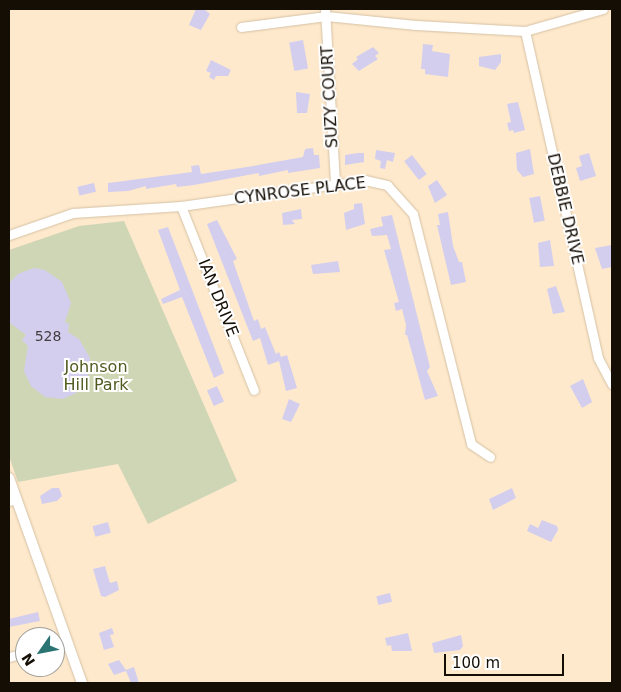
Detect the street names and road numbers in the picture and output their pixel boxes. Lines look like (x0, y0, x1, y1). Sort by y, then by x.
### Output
street label: SUZY COURT (318, 45, 342, 149)
street label: DEBBIE DRIVE (543, 152, 587, 266)
street label: CYNROSE PLACE (233, 173, 367, 209)
street label: IAN DRIVE (194, 256, 242, 340)

